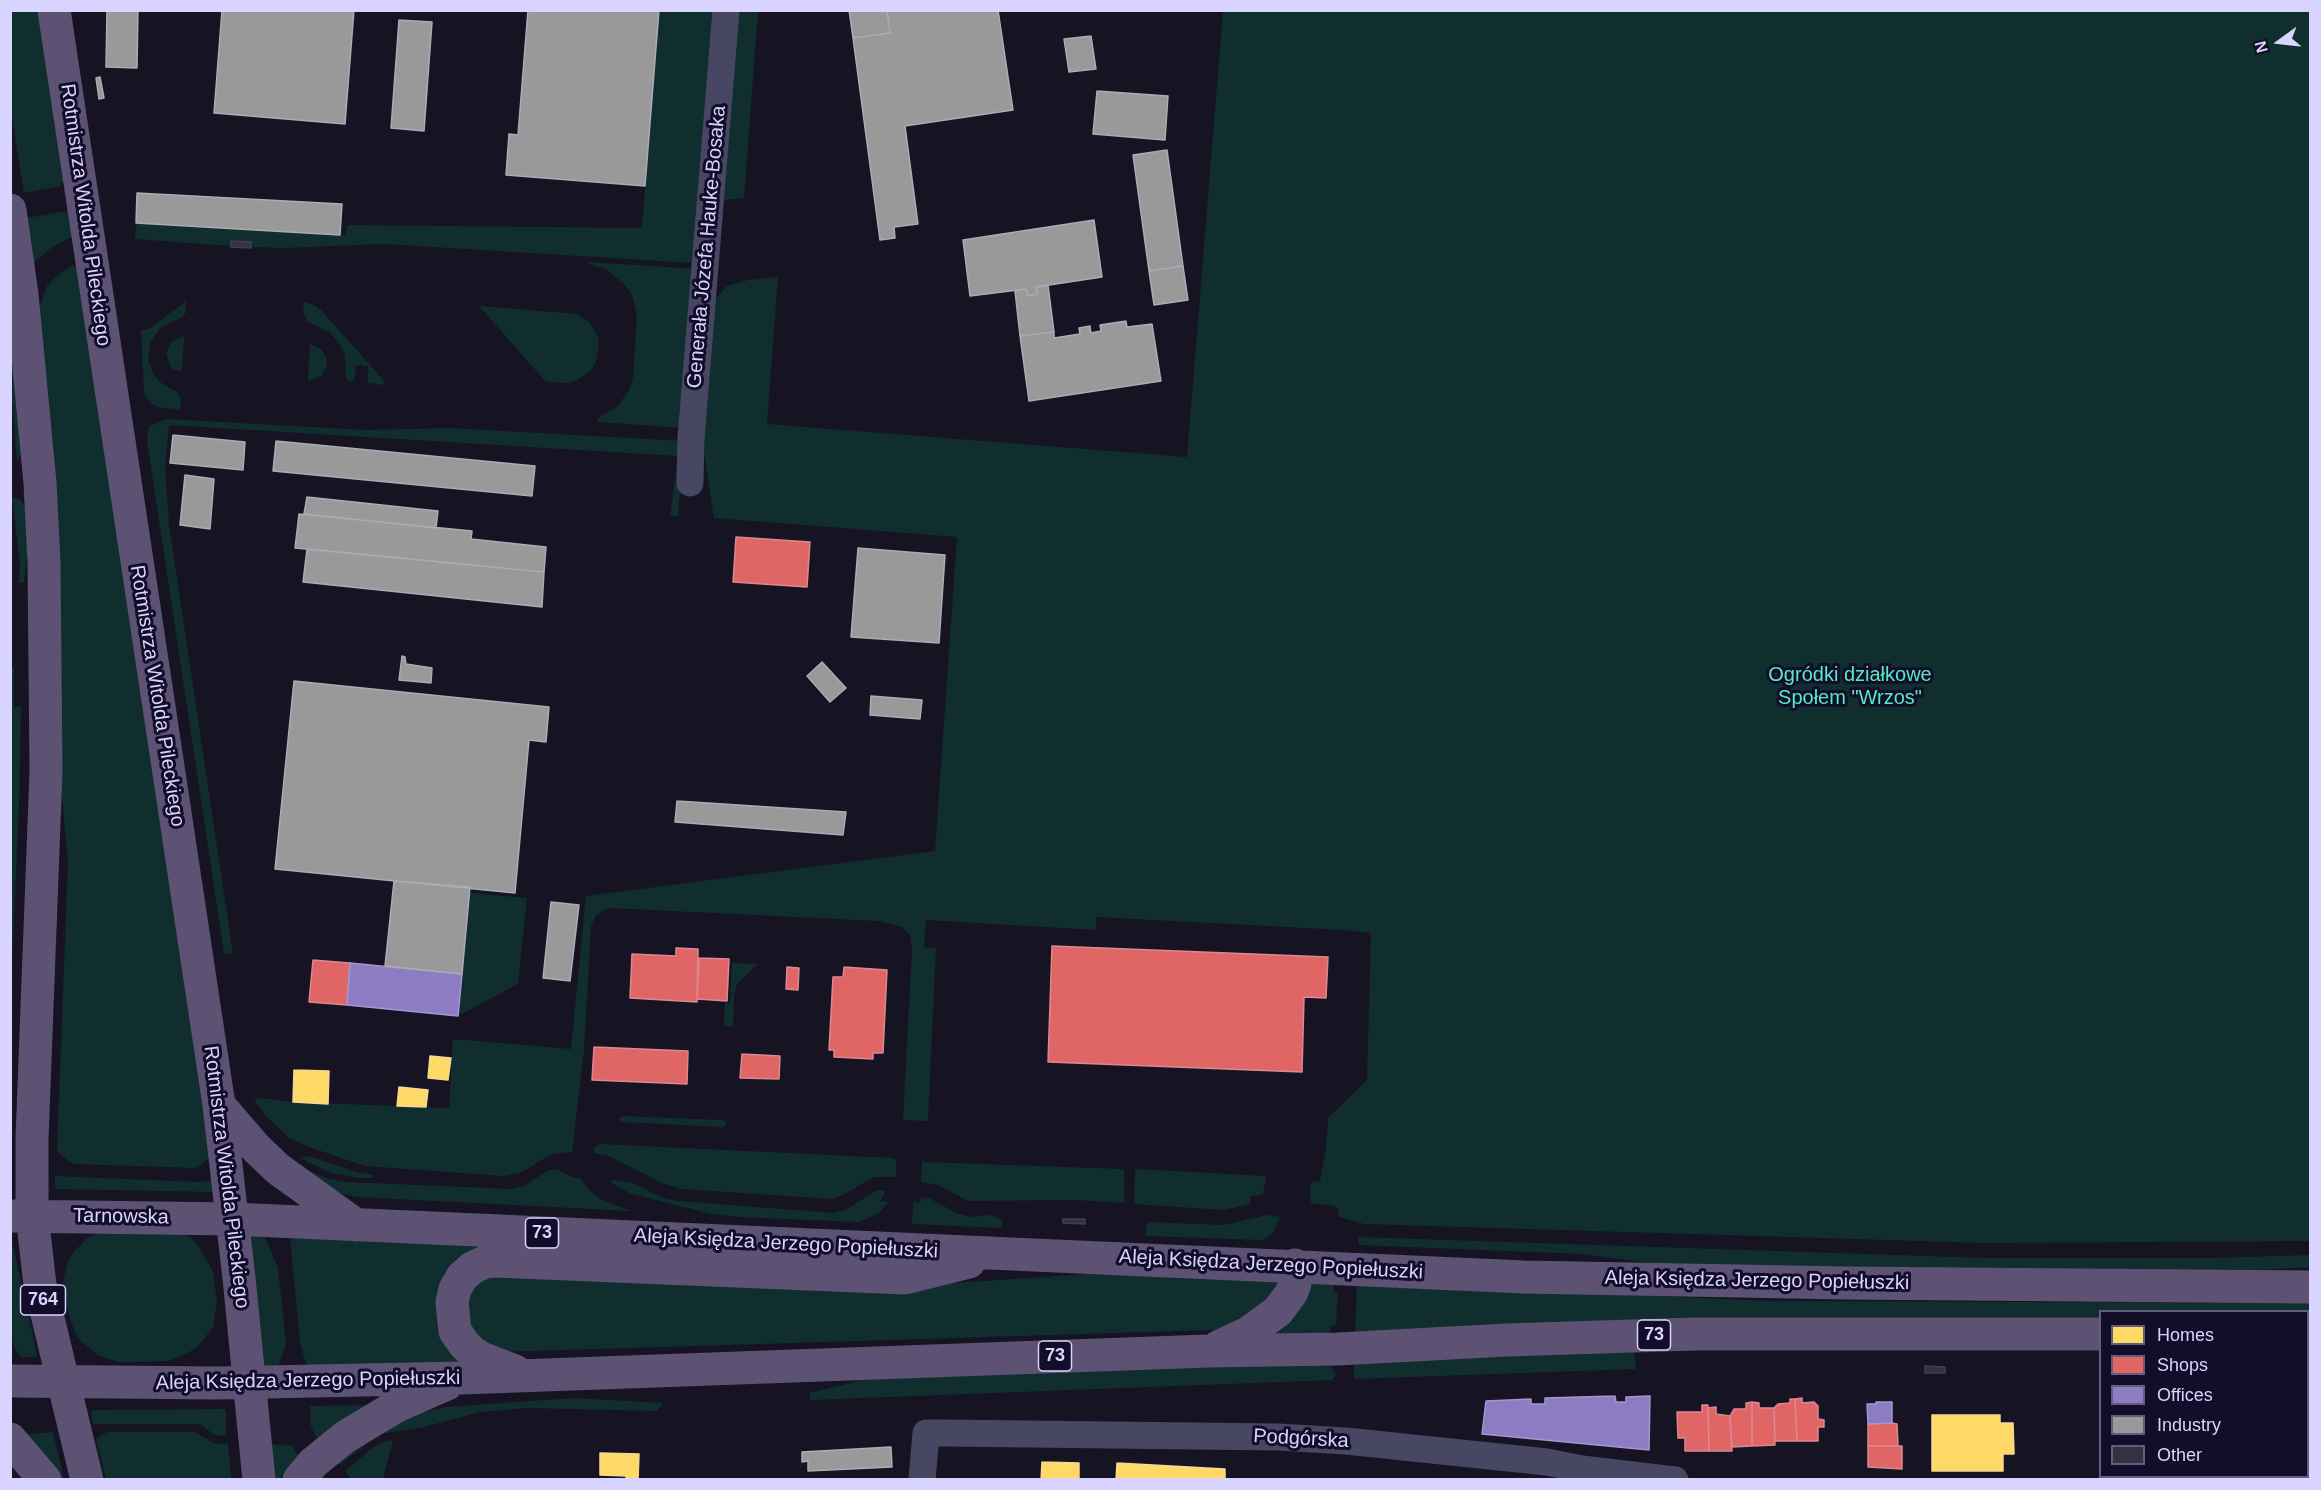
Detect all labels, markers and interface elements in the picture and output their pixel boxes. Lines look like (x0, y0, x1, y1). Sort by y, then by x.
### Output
north arrow (2249, 12, 2309, 72)
text: N (2251, 39, 2271, 55)
street label: Rotmistrza Witolda Pileckiego (55, 82, 115, 348)
street label: Generała Józefa Hauke-Bosaka (683, 105, 731, 389)
street label: Rotmistrza Witolda Pileckiego (124, 563, 190, 829)
park label: Ogródki działkowe Społem "Wrzos" (1768, 663, 1932, 710)
street label: Rotmistrza Witolda Pileckiego (198, 1044, 254, 1310)
street label: Tarnowska (73, 1204, 169, 1230)
road number: 73 (526, 1218, 558, 1248)
street label: Aleja Księdza Jerzego Popiełuszki (633, 1224, 939, 1264)
street label: Aleja Księdza Jerzego Popiełuszki (1118, 1245, 1424, 1285)
street label: Aleja Księdza Jerzego Popiełuszki (1605, 1266, 1909, 1296)
road number: 764 (20, 1285, 66, 1315)
legend (2099, 1310, 2309, 1478)
road number: 73 (1638, 1320, 1670, 1350)
text: Homes (2157, 1325, 2214, 1345)
road number: 73 (1038, 1341, 1072, 1371)
text: Shops (2157, 1355, 2208, 1375)
street label: Aleja Księdza Jerzego Popiełuszki (156, 1366, 460, 1396)
text: Offices (2157, 1385, 2213, 1405)
text: Industry (2157, 1415, 2221, 1435)
street label: Podgórska (1253, 1425, 1349, 1453)
text: Other (2157, 1445, 2202, 1465)

